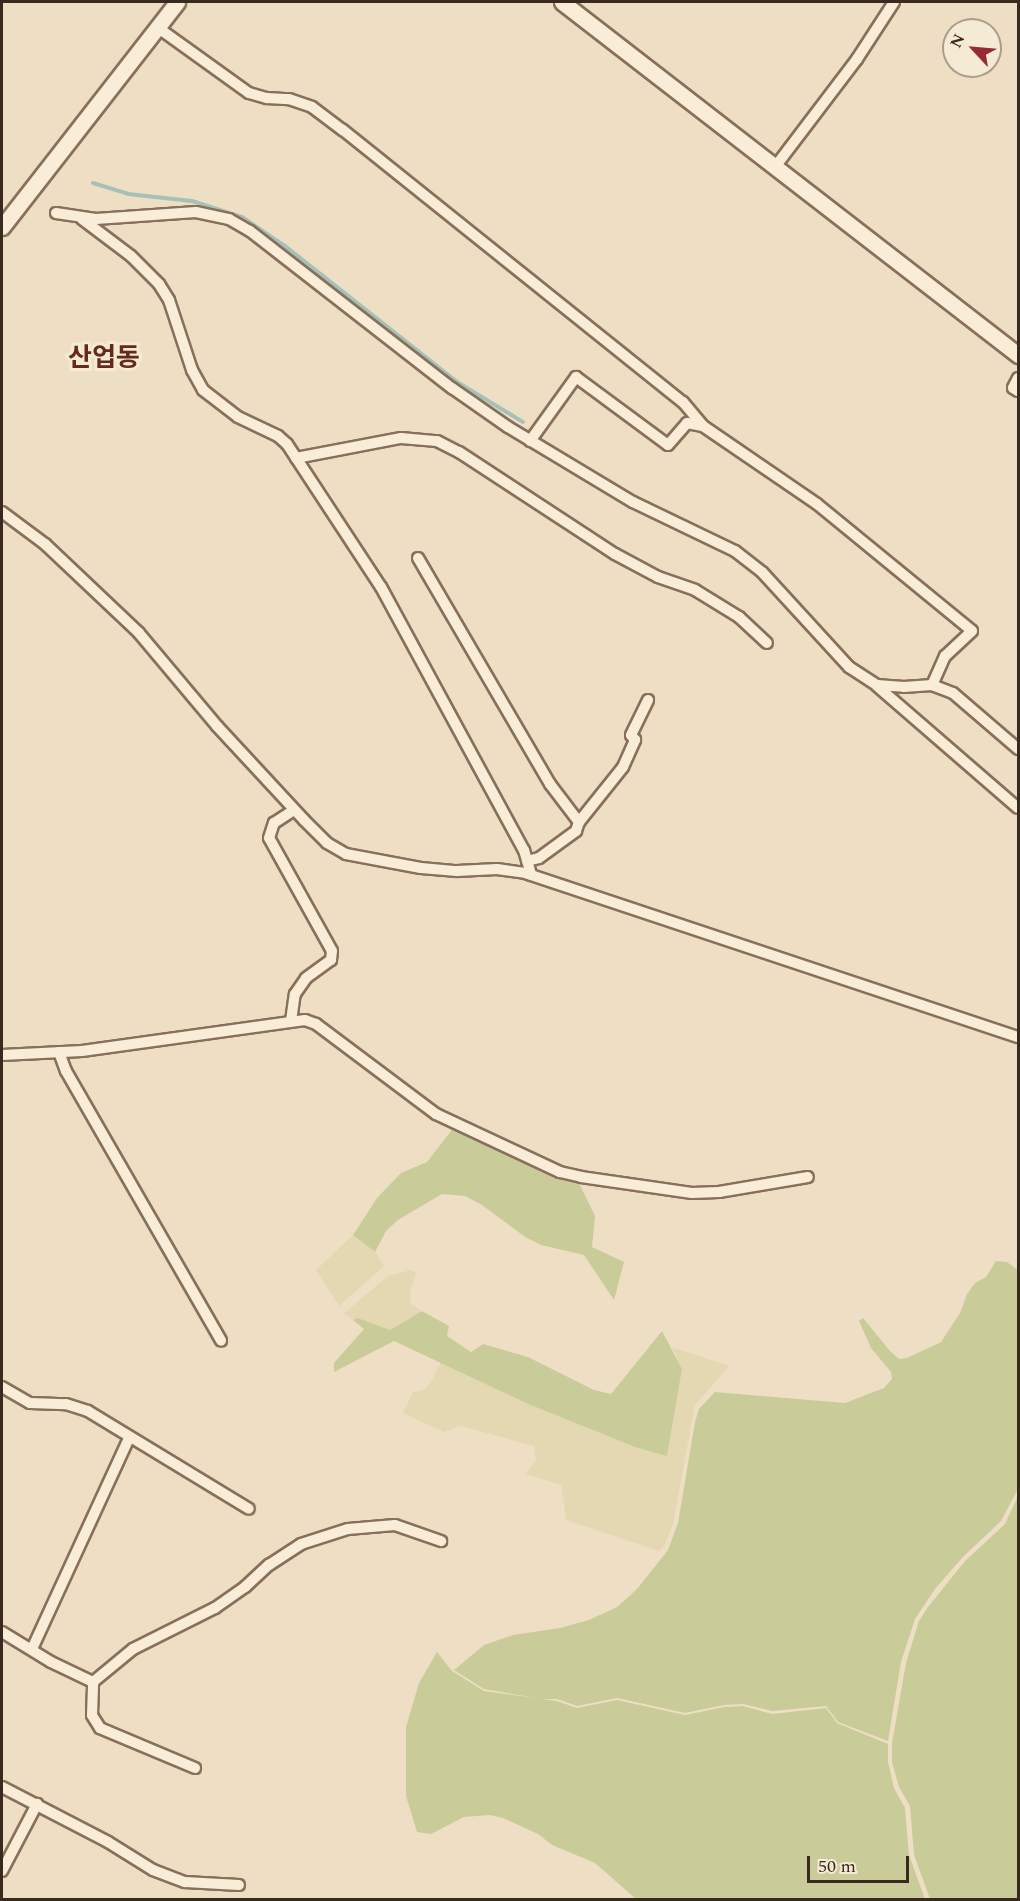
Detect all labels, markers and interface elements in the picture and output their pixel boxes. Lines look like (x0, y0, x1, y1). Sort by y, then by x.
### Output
north arrow (942, 18, 1002, 78)
text: N (944, 30, 971, 52)
district label: 산업동 (68, 343, 140, 375)
scale bar (810, 1844, 912, 1882)
text: 50 m (818, 1853, 856, 1880)

